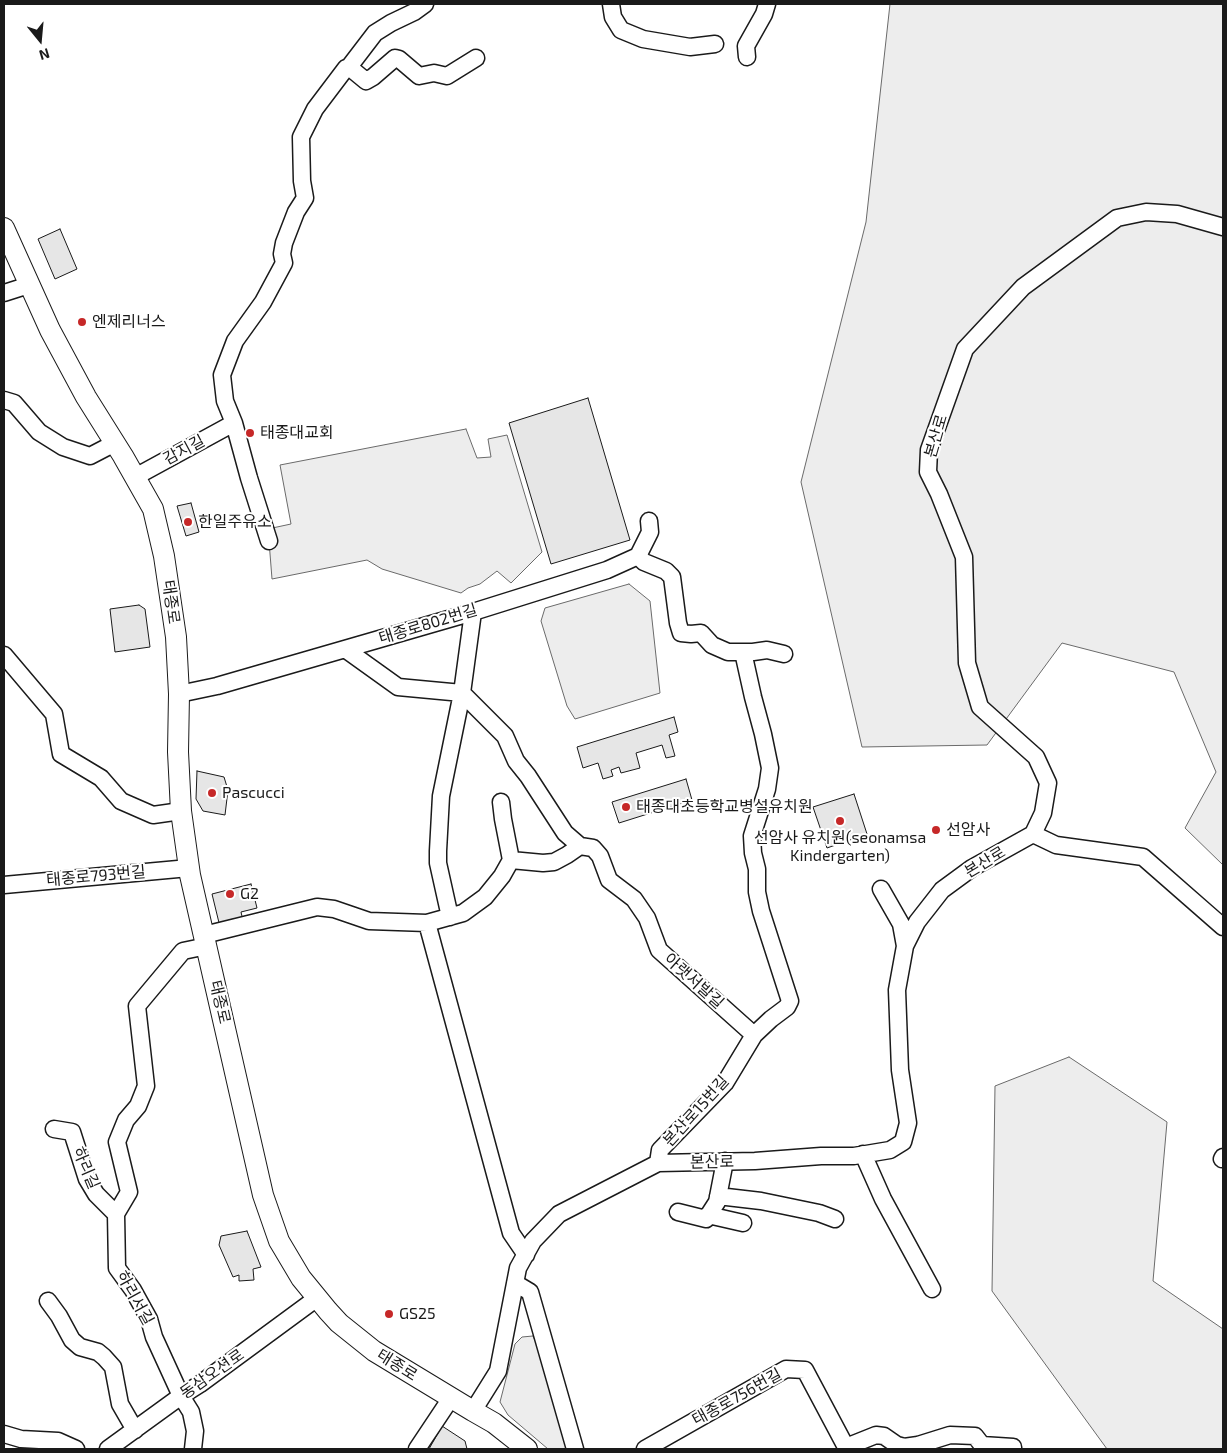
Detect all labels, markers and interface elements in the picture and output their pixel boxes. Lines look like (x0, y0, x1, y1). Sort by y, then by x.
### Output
north arrow (15, 15, 65, 65)
text: N (37, 45, 52, 64)
place label: 엔제리너스 (92, 312, 166, 332)
marker: 엔제리너스 (76, 316, 88, 328)
street label: 본산로 (921, 412, 951, 460)
place label: 태종대교회 (260, 423, 334, 443)
marker: 태종대교회 (244, 427, 256, 439)
street label: 감지길 (160, 431, 208, 469)
place label: 한일주유소 (198, 512, 272, 532)
marker: 한일주유소 (182, 516, 194, 528)
street label: 태종로 (158, 579, 184, 625)
street label: 태종로802번길 (376, 600, 480, 648)
place label: Pascucci (222, 783, 285, 803)
marker: Pascucci (206, 787, 218, 799)
place label: 태종대초등학교병설유치원 (636, 797, 813, 817)
marker: 태종대초등학교병설유치원 (620, 801, 632, 813)
marker: 선암사 유치원(seonamsa Kindergarten) (834, 815, 846, 827)
place label: 선암사 (946, 820, 990, 840)
marker: 선암사 (930, 824, 942, 836)
place label: 선암사 유치원(seonamsa Kindergarten) (754, 828, 926, 866)
street label: 본산로 (961, 842, 1009, 882)
street label: 태종로793번길 (45, 862, 147, 890)
place label: G2 (240, 884, 259, 904)
marker: G2 (224, 888, 236, 900)
street label: 아랫서발길 (660, 949, 728, 1013)
street label: 태종로 (206, 978, 234, 1026)
street label: 본산로15번길 (659, 1072, 733, 1150)
street label: 하리길 (69, 1144, 103, 1192)
street label: 본산로 (690, 1152, 734, 1172)
street label: 하리서길 (112, 1268, 158, 1328)
place label: GS25 (399, 1304, 436, 1324)
marker: GS25 (383, 1308, 395, 1320)
street label: 동삼오션로 (176, 1345, 248, 1403)
street label: 태종로 (373, 1345, 421, 1385)
street label: 태종로756번길 (689, 1364, 785, 1430)

